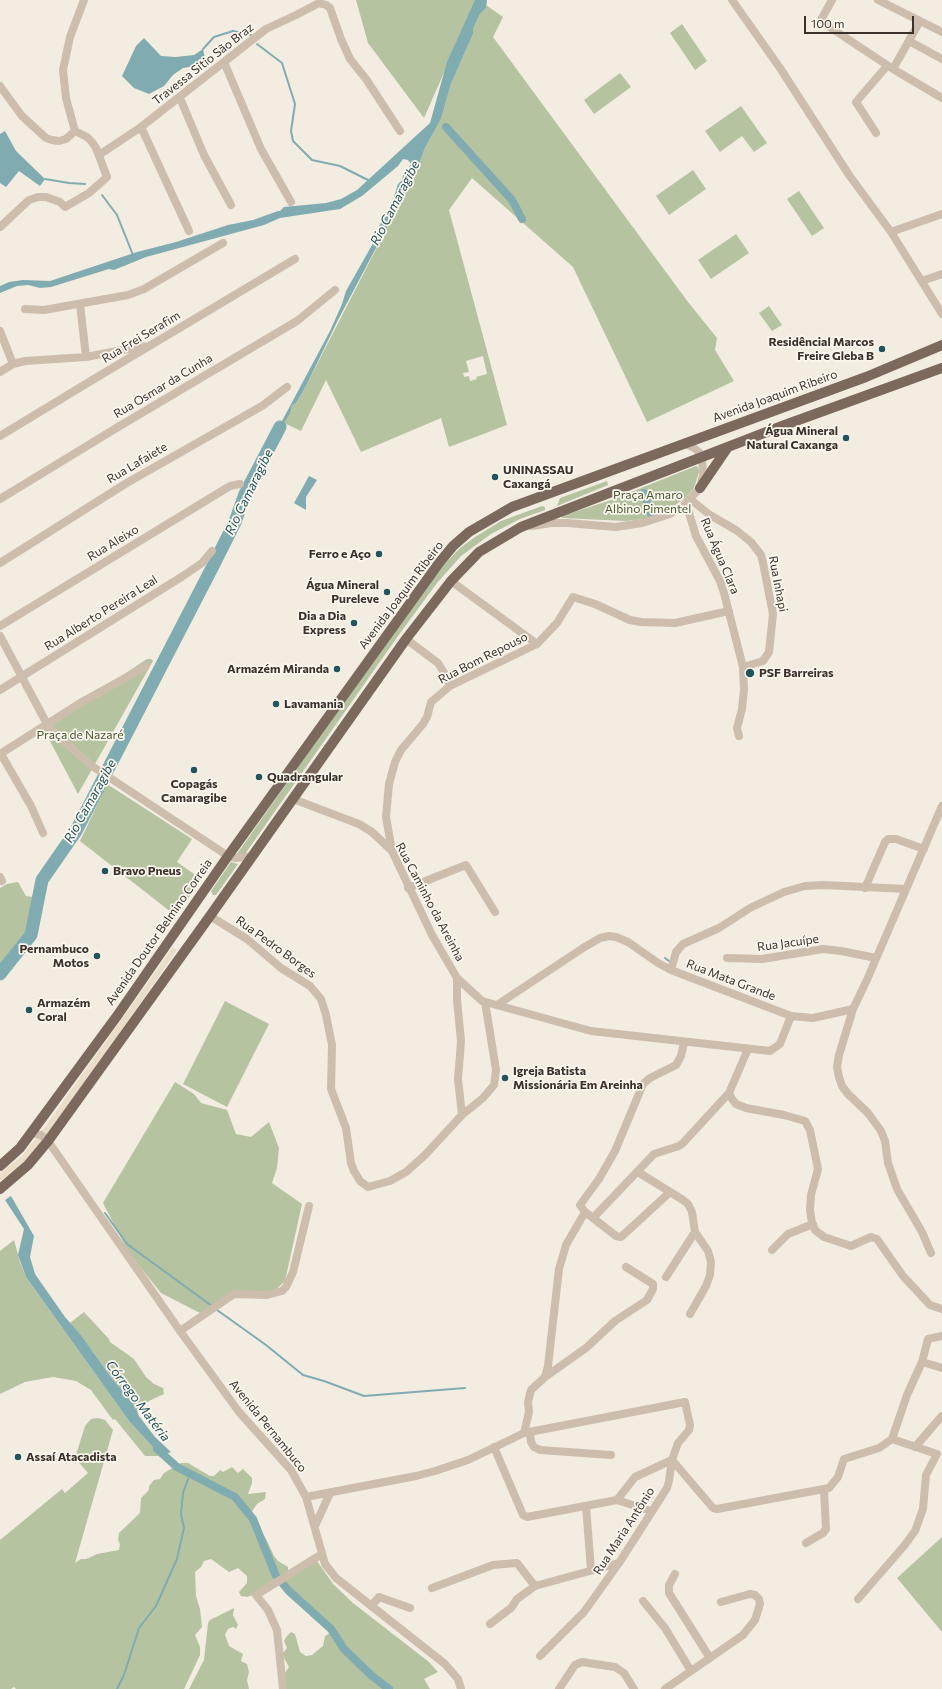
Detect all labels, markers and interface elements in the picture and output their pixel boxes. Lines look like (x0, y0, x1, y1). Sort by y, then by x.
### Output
scale bar (806, 8, 916, 34)
text: 100 m (811, 16, 845, 30)
street label: Travessa Sitio São Braz (150, 20, 256, 108)
water label: Rio Camaragibe (367, 158, 423, 248)
street label: Rua Frei Serafim (99, 308, 183, 366)
place label: Residêncial Marcos Freire Gleba B (769, 335, 874, 363)
marker: Residêncial Marcos Freire Gleba B (877, 344, 887, 354)
street label: Rua Osmar da Cunha (111, 351, 215, 421)
street label: Avenida Joaquim Ribeiro (711, 367, 839, 425)
place label: Água Mineral Natural Caxanga (747, 424, 838, 452)
marker: Água Mineral Natural Caxanga (841, 433, 851, 443)
street label: Rua Lafaiete (104, 439, 170, 487)
water label: Rio Camaragibe (222, 447, 276, 537)
place label: UNINASSAU Caxangá (503, 463, 574, 491)
marker: UNINASSAU Caxangá (490, 472, 500, 482)
park label: Praça Amaro Albino Pimentel (605, 488, 691, 516)
street label: Rua Água Clara (697, 516, 743, 596)
street label: Rua Aleixo (85, 522, 141, 564)
street label: Avenida Joaquim Ribeiro (356, 538, 446, 652)
place label: Ferro e Aço (309, 547, 371, 561)
marker: Ferro e Aço (374, 549, 384, 559)
street label: Rua Inhapi (766, 555, 790, 613)
street label: Rua Alberto Pereira Leal (42, 572, 160, 654)
place label: Água Mineral Pureleve (306, 578, 379, 606)
marker: Água Mineral Pureleve (382, 587, 392, 597)
place label: Dia a Dia Express (298, 609, 346, 637)
marker: Dia a Dia Express (349, 618, 359, 628)
street label: Rua Bom Repouso (436, 629, 530, 687)
place label: Armazém Miranda (227, 662, 329, 676)
marker: Armazém Miranda (332, 664, 342, 674)
place label: PSF Barreiras (759, 666, 834, 680)
marker: PSF Barreiras (744, 667, 756, 679)
place label: Lavamania (284, 697, 343, 711)
marker: Lavamania (271, 699, 281, 709)
park label: Praça de Nazaré (36, 728, 124, 742)
water label: Rio Camaragibe (61, 757, 119, 845)
marker: Copagás Camaragibe (189, 765, 199, 775)
place label: Quadrangular (267, 770, 343, 784)
marker: Quadrangular (254, 772, 264, 782)
place label: Copagás Camaragibe (161, 777, 227, 805)
street label: Rua Caminho da Areinha (393, 840, 467, 964)
street label: Avenida Doutor Belmino Correia (103, 856, 215, 1008)
place label: Bravo Pneus (113, 864, 181, 878)
marker: Bravo Pneus (100, 866, 110, 876)
street label: Rua Pedro Borges (233, 913, 319, 981)
street label: Rua Jacuípe (756, 932, 820, 954)
place label: Pernambuco Motos (19, 942, 89, 970)
marker: Pernambuco Motos (92, 951, 102, 961)
street label: Rua Mata Grande (684, 956, 778, 1004)
place label: Armazém Coral (37, 996, 90, 1024)
marker: Armazém Coral (24, 1005, 34, 1015)
place label: Igreja Batista Missionária Em Areinha (513, 1064, 643, 1092)
marker: Igreja Batista Missionária Em Areinha (500, 1073, 510, 1083)
water label: Córrego Matéria (102, 1357, 174, 1445)
street label: Avenida Pernambuco (226, 1377, 310, 1475)
place label: Assaí Atacadista (26, 1450, 117, 1464)
marker: Assaí Atacadista (13, 1452, 23, 1462)
street label: Rua Maria Antônio (590, 1484, 658, 1578)

